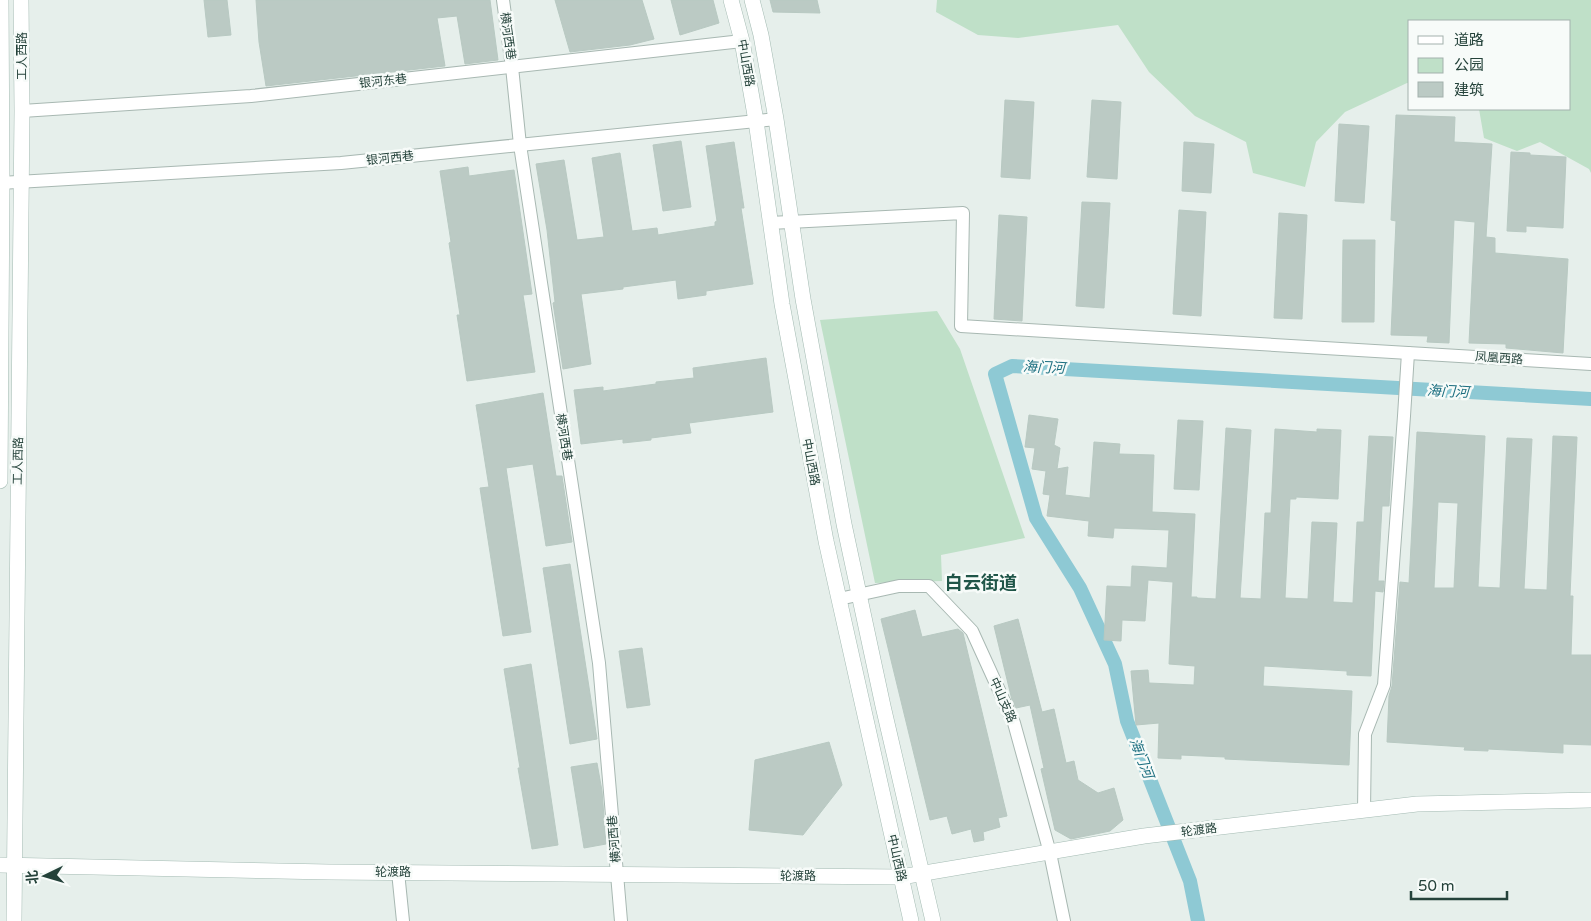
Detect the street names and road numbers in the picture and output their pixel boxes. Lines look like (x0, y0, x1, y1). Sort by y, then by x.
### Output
street label: 横河西巷 (498, 11, 518, 61)
street label: 工人西路 (15, 32, 29, 80)
street label: 中山西路 (735, 38, 757, 88)
street label: 银河东巷 (358, 72, 408, 90)
street label: 银河西巷 (365, 149, 415, 167)
street label: 凤凰西路 (1475, 349, 1523, 367)
street label: 横河西巷 (553, 412, 575, 462)
street label: 工人西路 (11, 437, 25, 485)
street label: 中山西路 (800, 437, 822, 487)
street label: 中山支路 (987, 675, 1019, 725)
street label: 横河西巷 (605, 814, 623, 864)
street label: 轮渡路 (1180, 821, 1218, 839)
street label: 中山西路 (885, 833, 909, 883)
street label: 轮渡路 (375, 865, 411, 879)
street label: 轮渡路 (780, 869, 816, 883)

